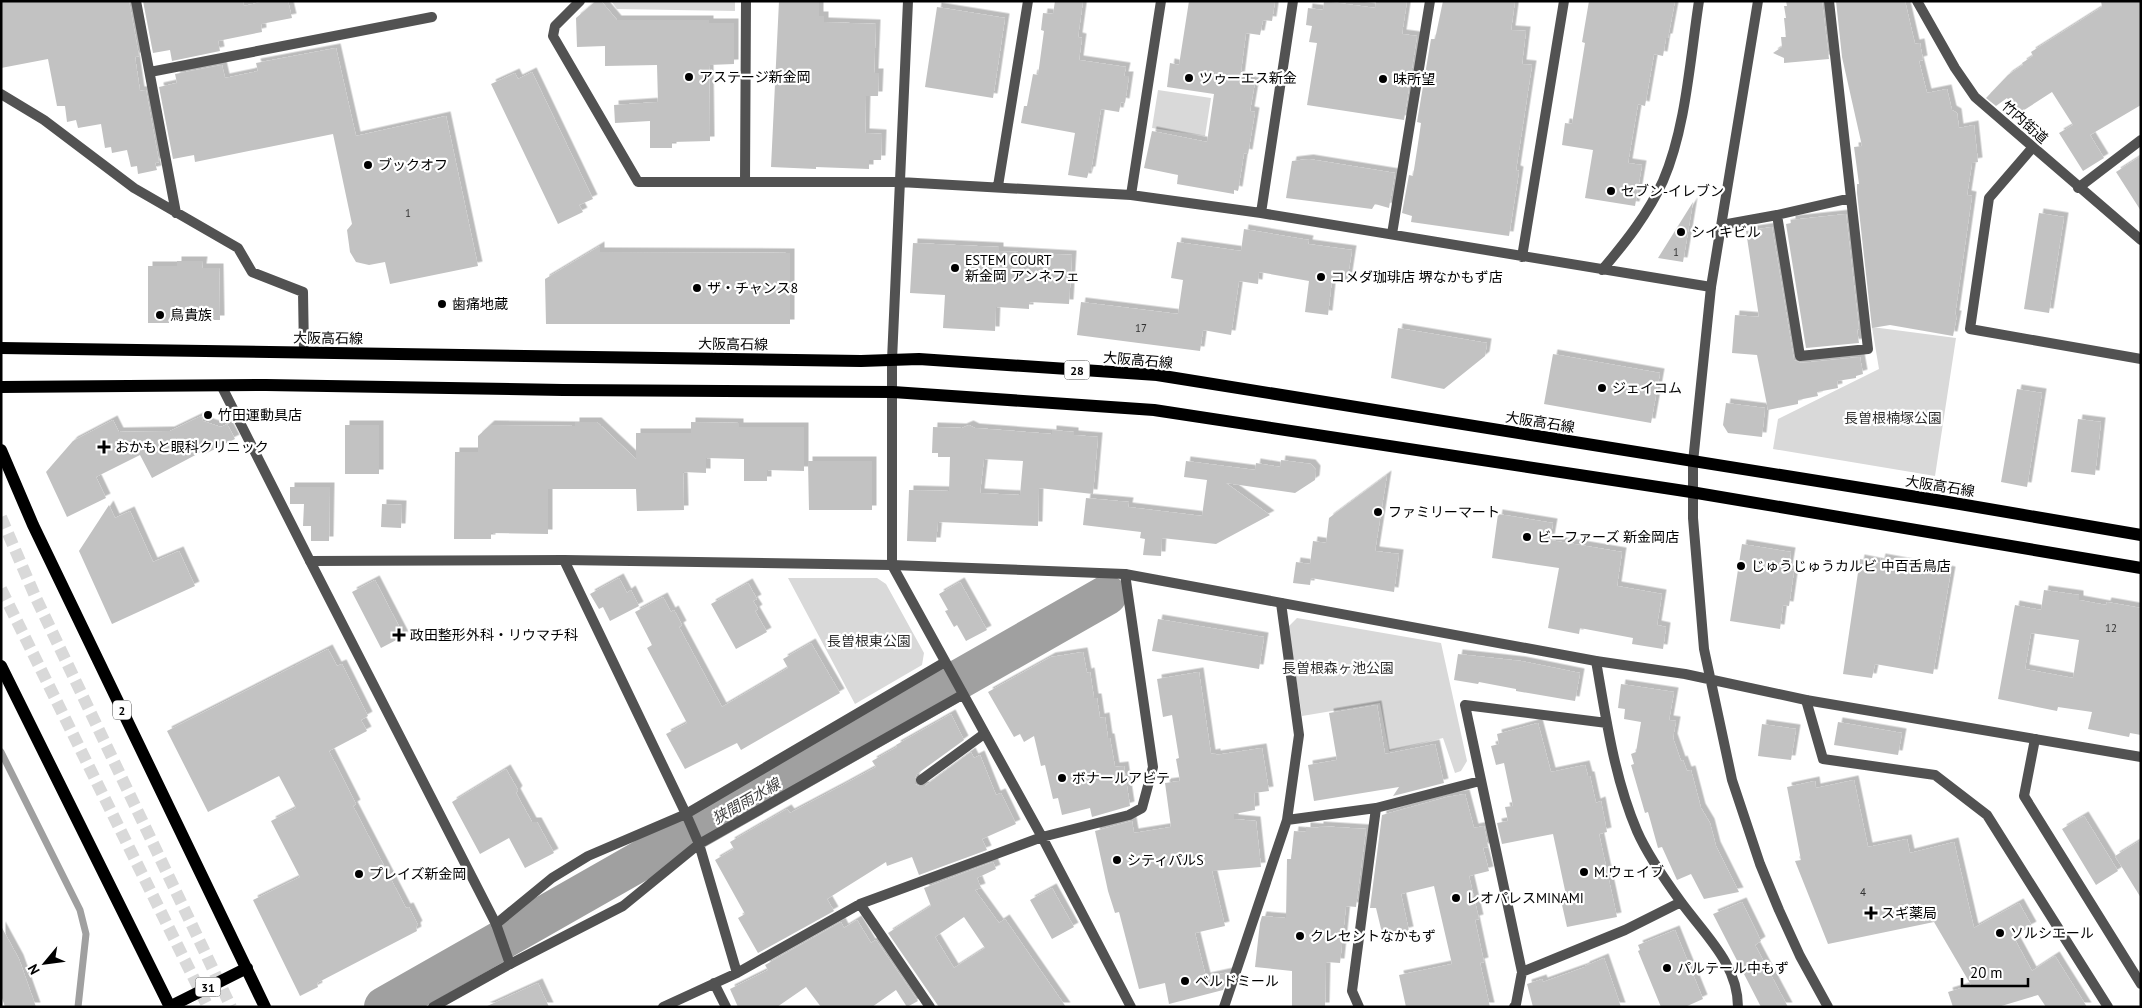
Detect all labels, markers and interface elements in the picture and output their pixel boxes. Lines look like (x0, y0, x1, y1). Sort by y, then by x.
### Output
place label: アステージ新金岡 (699, 68, 811, 86)
place label: ツゥーエス新金 (1199, 69, 1297, 87)
place label: 味所望 (1393, 70, 1435, 88)
marker: アステージ新金岡 (683, 71, 695, 83)
marker: ツゥーエス新金 (1183, 72, 1195, 84)
marker: 味所望 (1377, 73, 1389, 85)
street label: 竹内街道 (1998, 97, 2052, 147)
place label: ブックオフ (378, 156, 448, 174)
marker: ブックオフ (362, 159, 374, 171)
place label: セブン-イレブン (1621, 182, 1724, 200)
marker: セブン-イレブン (1605, 185, 1617, 197)
house number: 1 (405, 206, 411, 220)
place label: シイキビル (1691, 223, 1761, 241)
marker: シイキビル (1675, 226, 1687, 238)
house number: 1 (1673, 245, 1679, 259)
place label: ESTEM COURT 新金岡 アンネフェ (965, 251, 1080, 285)
marker: ESTEM COURT 新金岡 アンネフェ (949, 262, 961, 274)
place label: コメダ珈琲店 堺なかもず店 (1331, 268, 1503, 286)
marker: コメダ珈琲店 堺なかもず店 (1315, 271, 1327, 283)
place label: ザ・チャンス8 (707, 279, 798, 297)
marker: ザ・チャンス8 (691, 282, 703, 294)
place label: 歯痛地蔵 (452, 295, 508, 313)
marker: 歯痛地蔵 (436, 298, 448, 310)
place label: 鳥貴族 (170, 306, 212, 324)
marker: 鳥貴族 (154, 309, 166, 321)
house number: 17 (1135, 321, 1147, 335)
street label: 大阪高石線 (293, 328, 363, 348)
street label: 大阪高石線 (698, 334, 768, 354)
street label: 大阪高石線 (1102, 348, 1174, 372)
road number: 28 (1064, 360, 1090, 380)
place label: ジェイコム (1612, 379, 1682, 397)
marker: ジェイコム (1596, 382, 1608, 394)
place label: 竹田運動具店 (218, 406, 302, 424)
street label: 大阪高石線 (1504, 408, 1576, 436)
marker: 竹田運動具店 (202, 409, 214, 421)
park label: 長曽根楠塚公園 (1844, 409, 1942, 427)
place label: おかもと眼科クリニック (115, 438, 269, 456)
marker: おかもと眼科クリニック (97, 440, 111, 454)
street label: 大阪高石線 (1904, 472, 1976, 500)
place label: ファミリーマート (1388, 503, 1500, 521)
marker: ファミリーマート (1372, 506, 1384, 518)
place label: ビーファーズ 新金岡店 (1537, 528, 1679, 546)
marker: ビーファーズ 新金岡店 (1521, 531, 1533, 543)
place label: じゅうじゅうカルビ 中百舌鳥店 (1751, 557, 1951, 575)
marker: じゅうじゅうカルビ 中百舌鳥店 (1735, 560, 1747, 572)
house number: 12 (2105, 621, 2117, 635)
place label: 政田整形外科・リウマチ科 (410, 626, 578, 644)
marker: 政田整形外科・リウマチ科 (392, 628, 406, 642)
park label: 長曽根東公園 (827, 632, 911, 650)
park label: 長曽根森ヶ池公園 (1282, 659, 1394, 677)
road number: 2 (113, 700, 131, 720)
place label: ボナールアビテ (1072, 769, 1170, 787)
marker: ボナールアビテ (1056, 772, 1068, 784)
water label: 狭間雨水線 (709, 773, 785, 828)
place label: シティパルS (1127, 851, 1204, 869)
marker: シティパルS (1111, 854, 1123, 866)
place label: M.ウェイブ (1594, 863, 1664, 881)
place label: プレイズ新金岡 (369, 865, 467, 883)
marker: M.ウェイブ (1578, 866, 1590, 878)
marker: プレイズ新金岡 (353, 868, 365, 880)
house number: 4 (1860, 885, 1866, 899)
place label: レオパレスMINAMI (1466, 889, 1584, 907)
marker: レオパレスMINAMI (1450, 892, 1462, 904)
place label: スギ薬局 (1881, 904, 1937, 922)
marker: スギ薬局 (1865, 907, 1877, 919)
place label: ソルシエール (2010, 924, 2094, 942)
place label: クレセントなかもず (1310, 927, 1436, 945)
marker: ソルシエール (1994, 927, 2006, 939)
marker: クレセントなかもず (1294, 930, 1306, 942)
north arrow (20, 938, 70, 988)
scale bar (1962, 956, 2028, 988)
place label: パルテール中もず (1677, 959, 1789, 977)
text: N (24, 961, 44, 978)
marker: パルテール中もず (1661, 962, 1673, 974)
text: 20 m (1970, 963, 2003, 982)
place label: ベルドミール (1195, 972, 1279, 990)
marker: ベルドミール (1179, 975, 1191, 987)
road number: 31 (196, 978, 220, 996)

